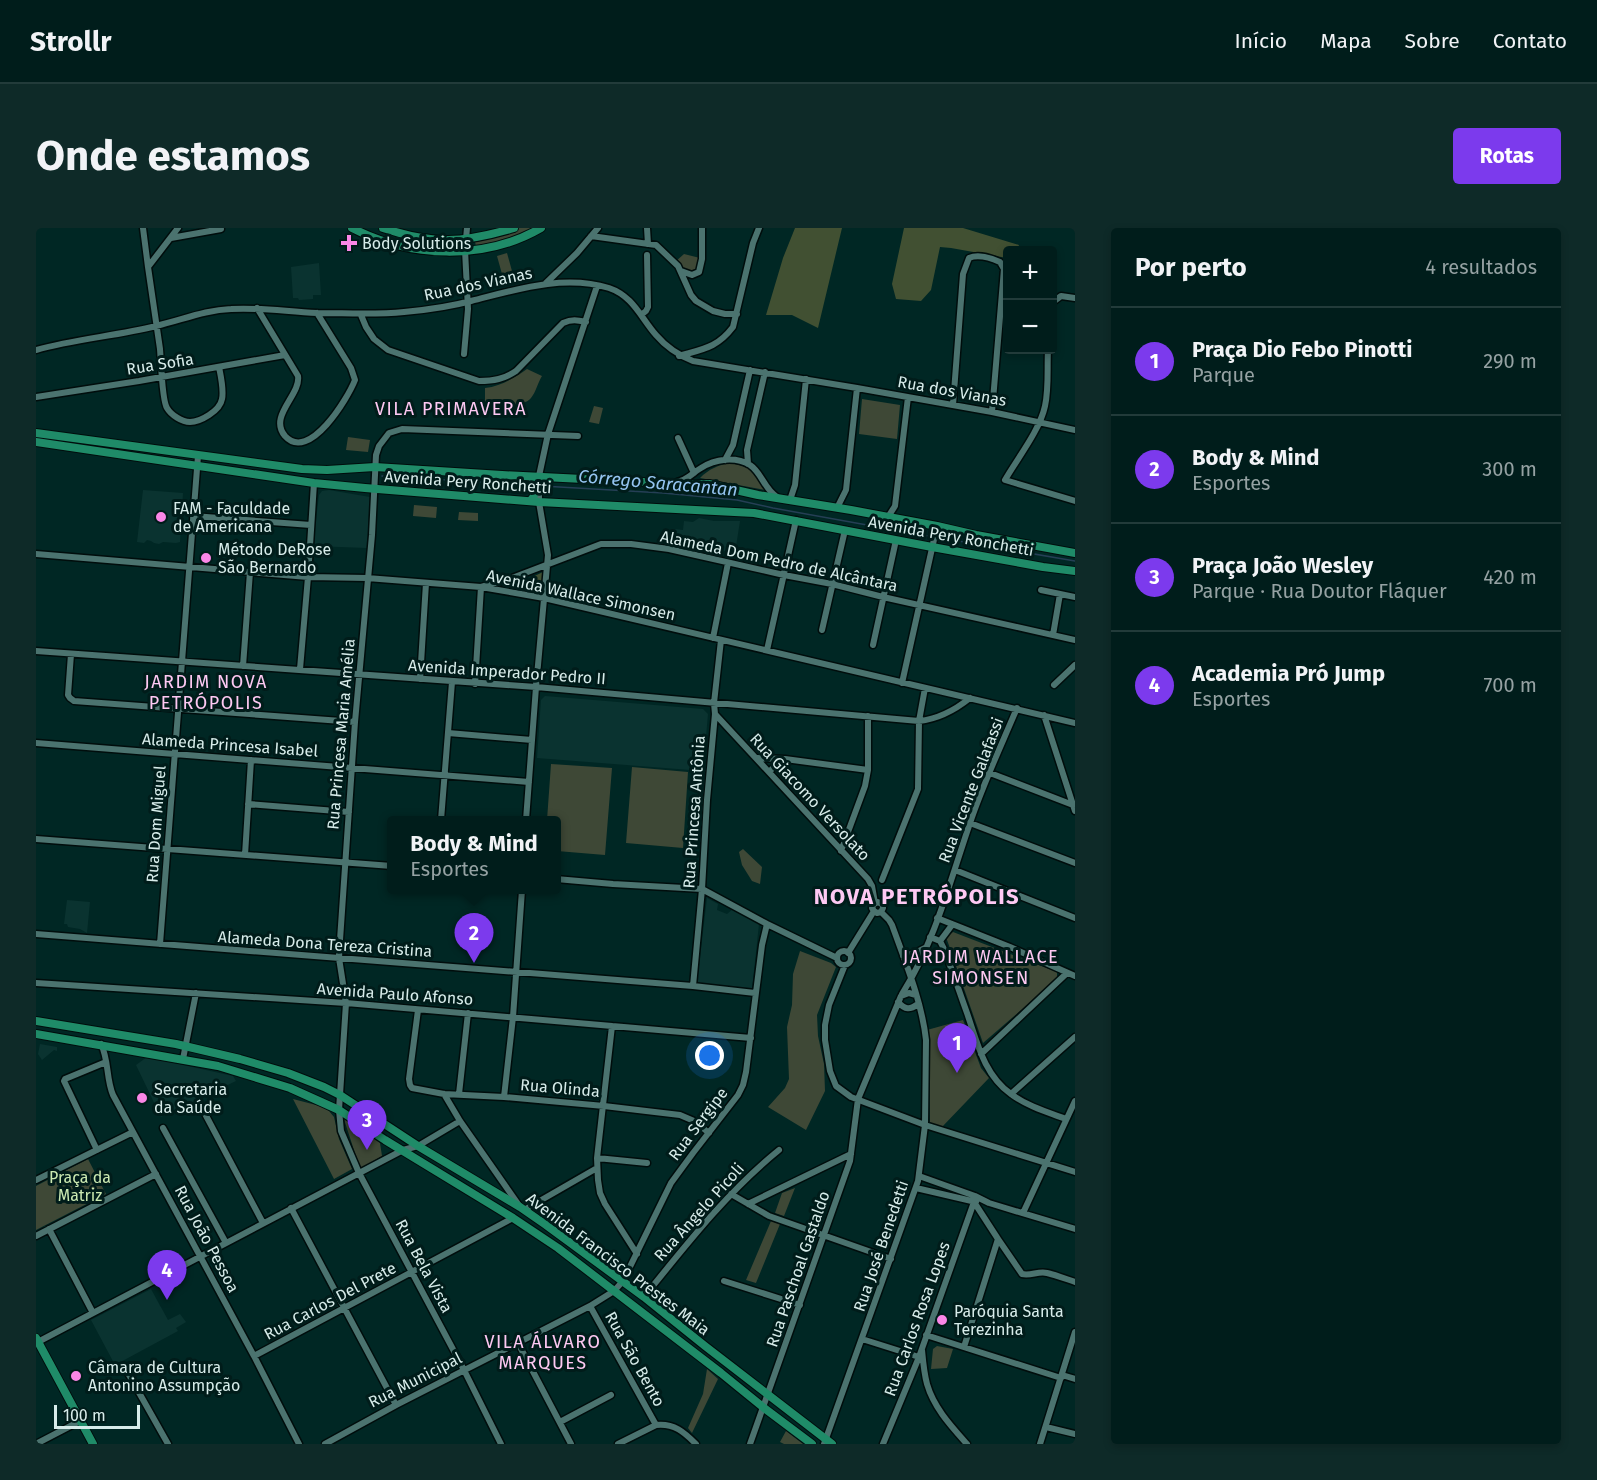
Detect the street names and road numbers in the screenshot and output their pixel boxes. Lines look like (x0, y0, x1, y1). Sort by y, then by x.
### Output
street label: Rua dos Vianas (422, 263, 534, 305)
street label: Rua Sofia (125, 349, 195, 379)
street label: Rua dos Vianas (896, 372, 1008, 410)
street label: Avenida Pery Ronchetti (384, 467, 552, 497)
street label: Avenida Pery Ronchetti (867, 512, 1035, 560)
street label: Alameda Dom Pedro de Alcântara (659, 527, 899, 595)
street label: Avenida Wallace Simonsen (485, 566, 677, 624)
street label: Rua Princesa Maria Amélia (323, 638, 359, 830)
street label: Avenida Imperador Pedro II (407, 656, 607, 688)
street label: Rua Vicente Galafassi (935, 715, 1007, 865)
street label: Alameda Princesa Isabel (141, 729, 319, 761)
street label: Rua Giacomo Versolato (746, 729, 874, 865)
street label: Rua Princesa Antônia (679, 735, 709, 889)
street label: Rua Dom Miguel (142, 764, 170, 883)
street label: Alameda Dona Tereza Cristina (217, 927, 433, 961)
street label: Avenida Paulo Afonso (316, 979, 474, 1009)
street label: Rua Olinda (519, 1075, 601, 1101)
street label: Rua Sergipe (664, 1084, 732, 1164)
street label: Rua Ângelo Picoli (649, 1158, 748, 1265)
street label: Rua José Benedetti (850, 1178, 912, 1314)
street label: Rua João Pessoa (171, 1182, 243, 1296)
street label: Rua Paschoal Gastaldo (762, 1188, 834, 1350)
street label: Avenida Francisco Prestes Maia (522, 1189, 714, 1339)
street label: Rua Bela Vista (391, 1216, 457, 1316)
street label: Rua Carlos Rosa Lopes (880, 1239, 954, 1399)
street label: Rua Carlos Del Prete (261, 1258, 399, 1344)
street label: Rua São Bento (601, 1308, 669, 1410)
street label: Rua Municipal (365, 1348, 465, 1412)

